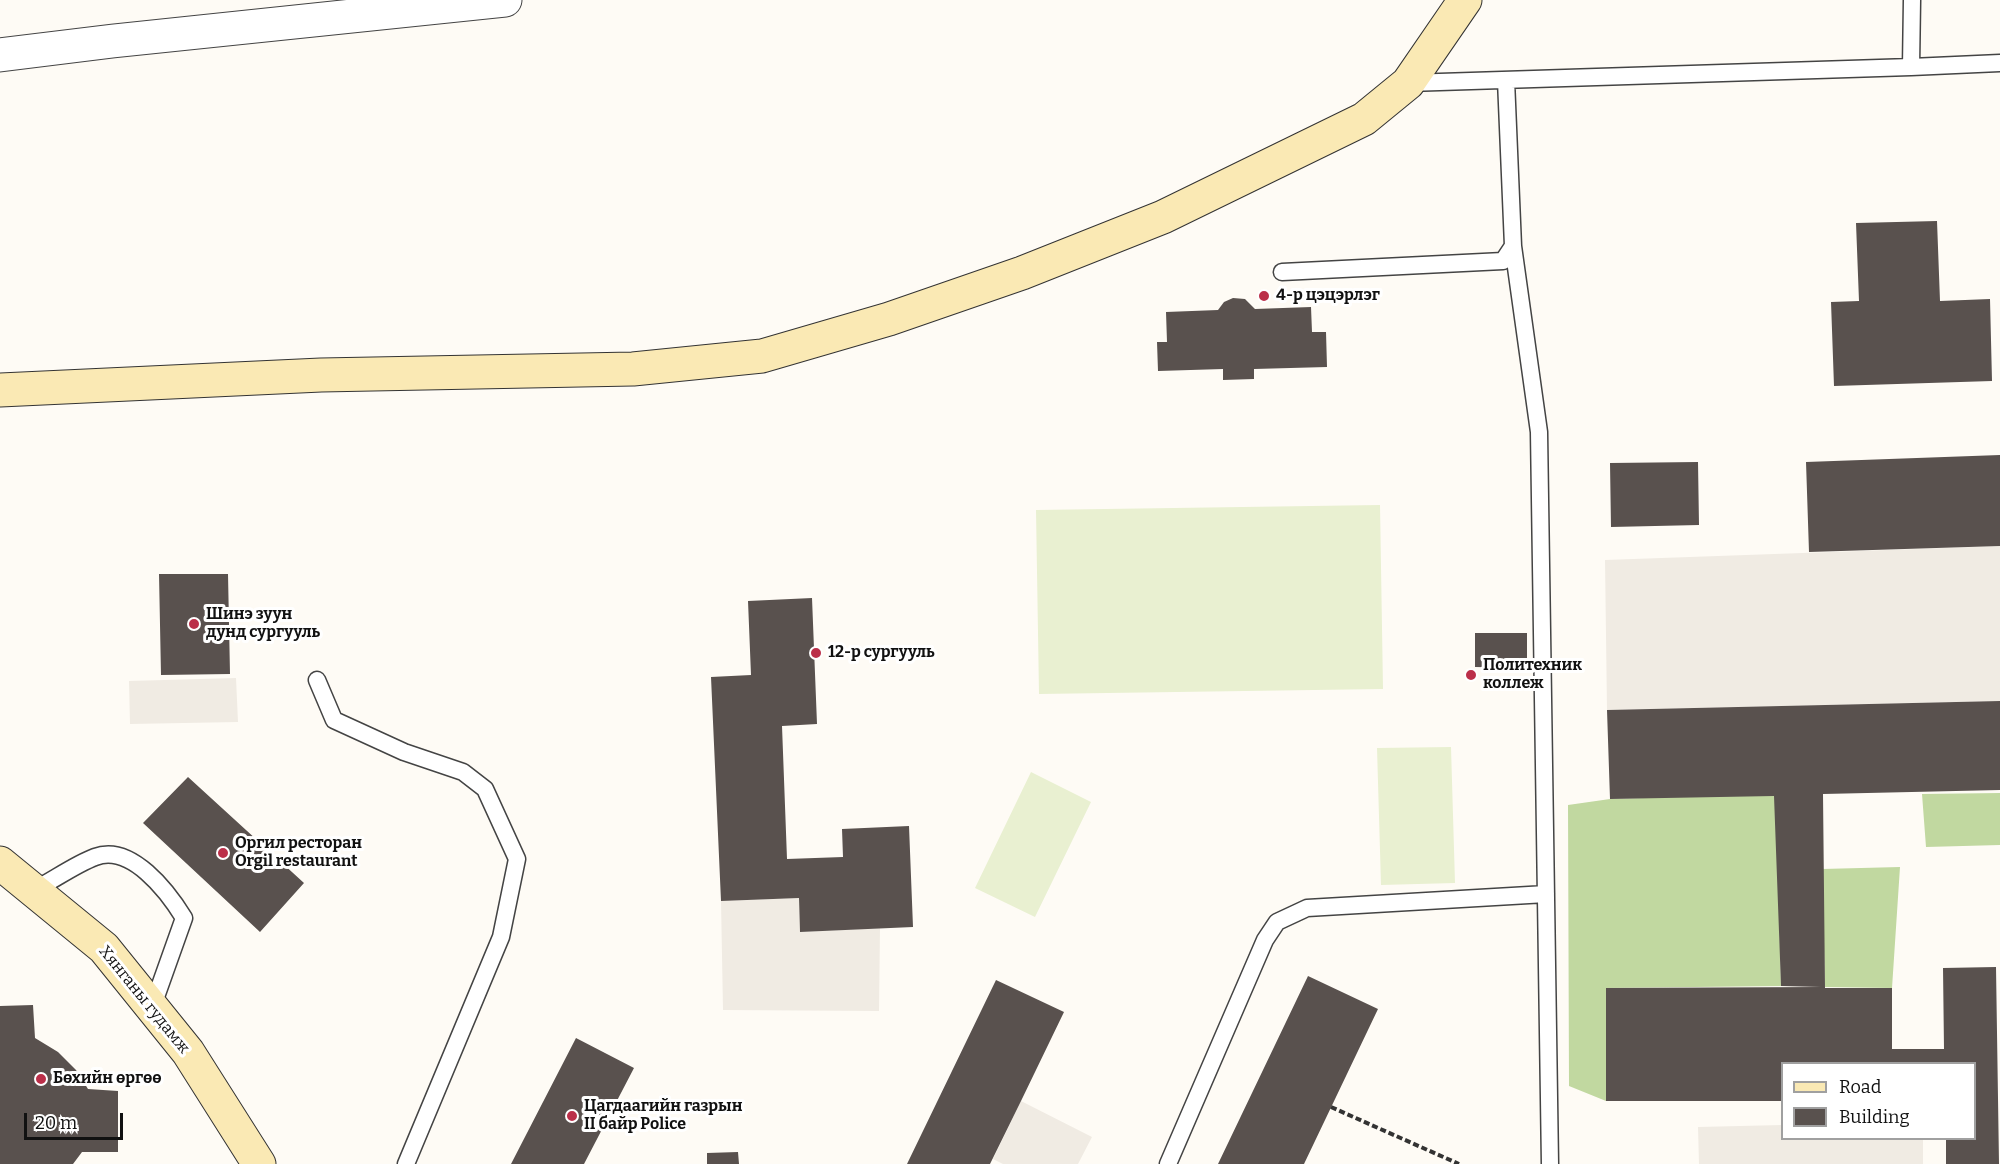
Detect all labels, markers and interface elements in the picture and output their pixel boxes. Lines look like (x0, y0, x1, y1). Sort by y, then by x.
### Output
place label: 4-р цэцэрлэг (1276, 286, 1380, 306)
marker: 4-р цэцэрлэг (1257, 289, 1271, 303)
place label: Шинэ зуун дунд сургууль (206, 605, 320, 643)
marker: Шинэ зуун дунд сургууль (187, 617, 201, 631)
place label: 12-р сургууль (828, 643, 935, 663)
marker: 12-р сургууль (809, 646, 823, 660)
place label: Политехник коллеж (1483, 656, 1582, 694)
marker: Политехник коллеж (1464, 668, 1478, 682)
place label: Оргил ресторан Orgil restaurant (235, 834, 362, 872)
marker: Оргил ресторан Orgil restaurant (216, 846, 230, 860)
street label: Хянганы гудамж (95, 942, 193, 1058)
legend (1781, 1062, 1976, 1140)
place label: Бөхийн өргөө (53, 1069, 162, 1089)
marker: Бөхийн өргөө (34, 1072, 48, 1086)
text: Road (1839, 1076, 1881, 1098)
place label: Цагдаагийн газрын II байр Police (584, 1097, 742, 1135)
scale bar (27, 1101, 126, 1139)
text: Building (1839, 1106, 1910, 1128)
marker: Цагдаагийн газрын II байр Police (565, 1109, 579, 1123)
text: 20 m (35, 1112, 77, 1134)

